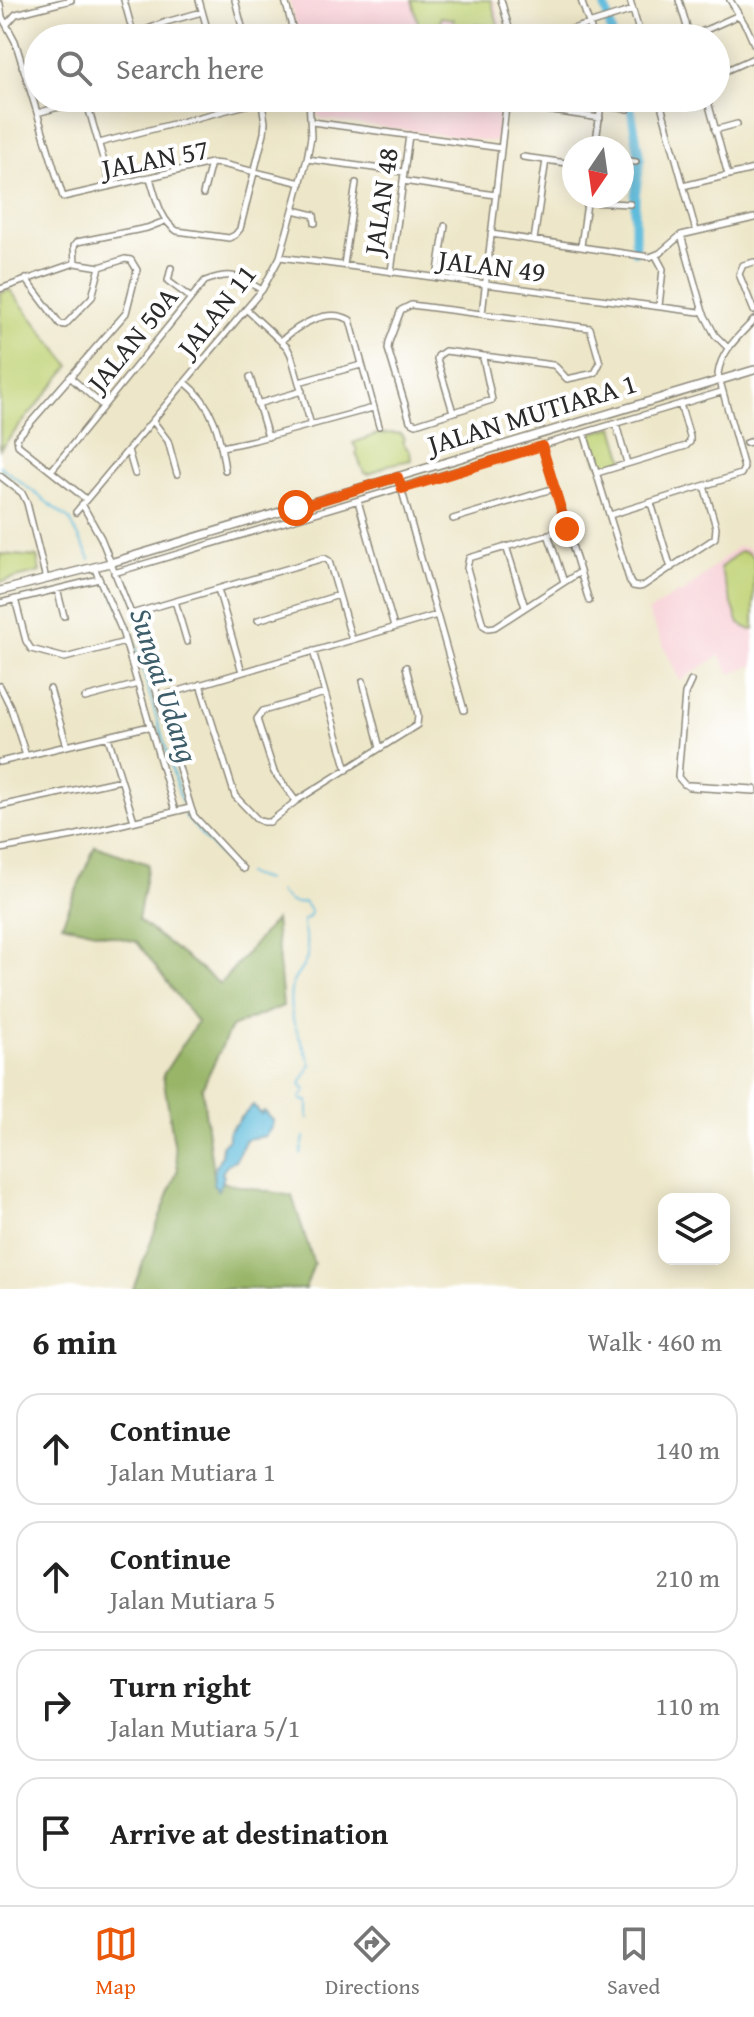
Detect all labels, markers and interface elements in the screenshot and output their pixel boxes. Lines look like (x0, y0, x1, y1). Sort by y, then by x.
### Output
search box (24, 24, 730, 112)
icon: search (52, 46, 96, 90)
text: Search here (116, 46, 264, 90)
street label: JALAN 57 (95, 128, 212, 189)
north arrow (562, 136, 634, 208)
street label: JALAN 48 (352, 145, 408, 260)
street label: JALAN 49 (433, 238, 548, 292)
street label: JALAN 11 (165, 255, 265, 367)
street label: JALAN 50A (75, 278, 187, 403)
street label: JALAN MUTIARA 1 (420, 362, 641, 465)
route start (278, 490, 314, 526)
route end (549, 511, 585, 547)
water label: Sungai Udang (119, 602, 211, 768)
map controls (658, 1193, 730, 1265)
button: layers (658, 1193, 730, 1265)
text: 6 min (32, 1317, 117, 1366)
text: Walk · 460 m (588, 1322, 722, 1361)
text: Continue (110, 1408, 231, 1452)
icon: ahead (34, 1427, 78, 1471)
text: 140 m (655, 1430, 720, 1469)
text: Jalan Mutiara 1 (110, 1452, 276, 1491)
text: Continue (110, 1536, 231, 1580)
icon: ahead (34, 1555, 78, 1599)
text: 210 m (655, 1558, 720, 1597)
text: Jalan Mutiara 5 (110, 1580, 276, 1619)
text: Turn right (110, 1664, 251, 1708)
icon: right (34, 1683, 78, 1727)
text: 110 m (655, 1686, 720, 1725)
text: Jalan Mutiara 5/1 (110, 1708, 300, 1747)
icon: arrive (34, 1811, 78, 1855)
text: Arrive at destination (110, 1811, 388, 1855)
tab: Map (94, 1922, 138, 2002)
tab: Directions (325, 1922, 420, 2002)
tab: Saved (607, 1922, 660, 2002)

